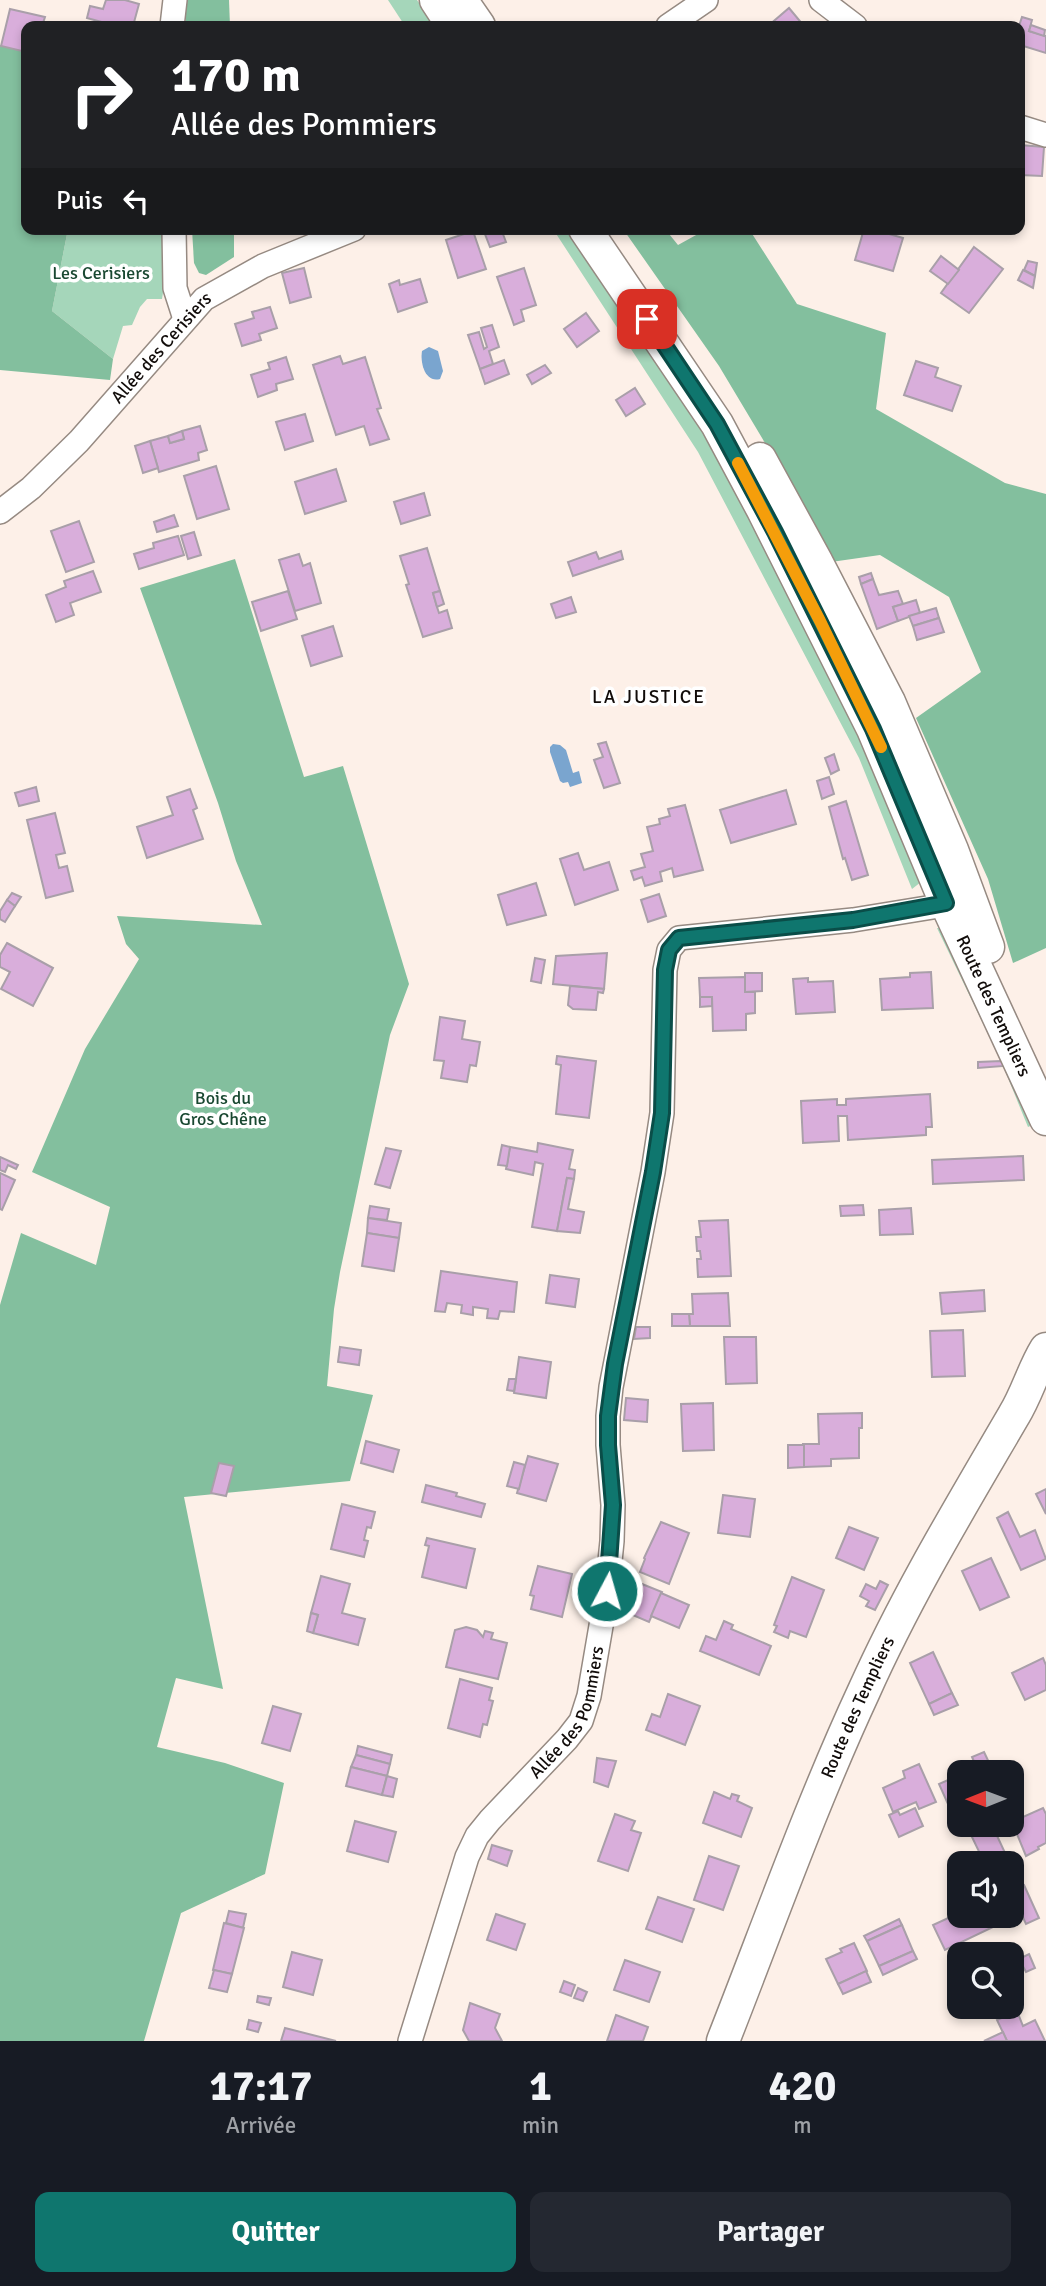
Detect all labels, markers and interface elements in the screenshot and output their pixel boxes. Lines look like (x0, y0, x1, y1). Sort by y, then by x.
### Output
text: 170 m (171, 45, 301, 105)
icon: right (56, 49, 147, 140)
text: Allée des Pommiers (171, 105, 437, 144)
icon: left (117, 182, 155, 220)
text: Puis (56, 185, 103, 217)
park label: Les Cerisiers (52, 262, 150, 284)
street label: Allée des Cerisiers (106, 286, 215, 408)
pin (617, 289, 677, 349)
icon: arrive (628, 300, 666, 338)
district label: LA JUSTICE (592, 685, 706, 709)
street label: Route des Templiers (951, 932, 1036, 1080)
park label: Bois du Gros Chêne (179, 1087, 267, 1130)
position arrow (570, 1554, 644, 1628)
street label: Route des Templiers (816, 1632, 899, 1781)
street label: Allée des Pommiers (525, 1644, 608, 1783)
north arrow (947, 1760, 1024, 1838)
map controls (947, 1760, 1024, 2019)
button: sound (947, 1851, 1024, 1928)
button: search (947, 1942, 1024, 2019)
text: 17:17 (209, 2061, 313, 2112)
text: 1 (529, 2061, 552, 2112)
text: 420 (768, 2061, 837, 2112)
text: Arrivée (226, 2111, 296, 2140)
text: min (522, 2111, 559, 2140)
text: m (793, 2111, 812, 2140)
button: Quitter (35, 2192, 516, 2272)
button: Partager (530, 2192, 1011, 2272)

